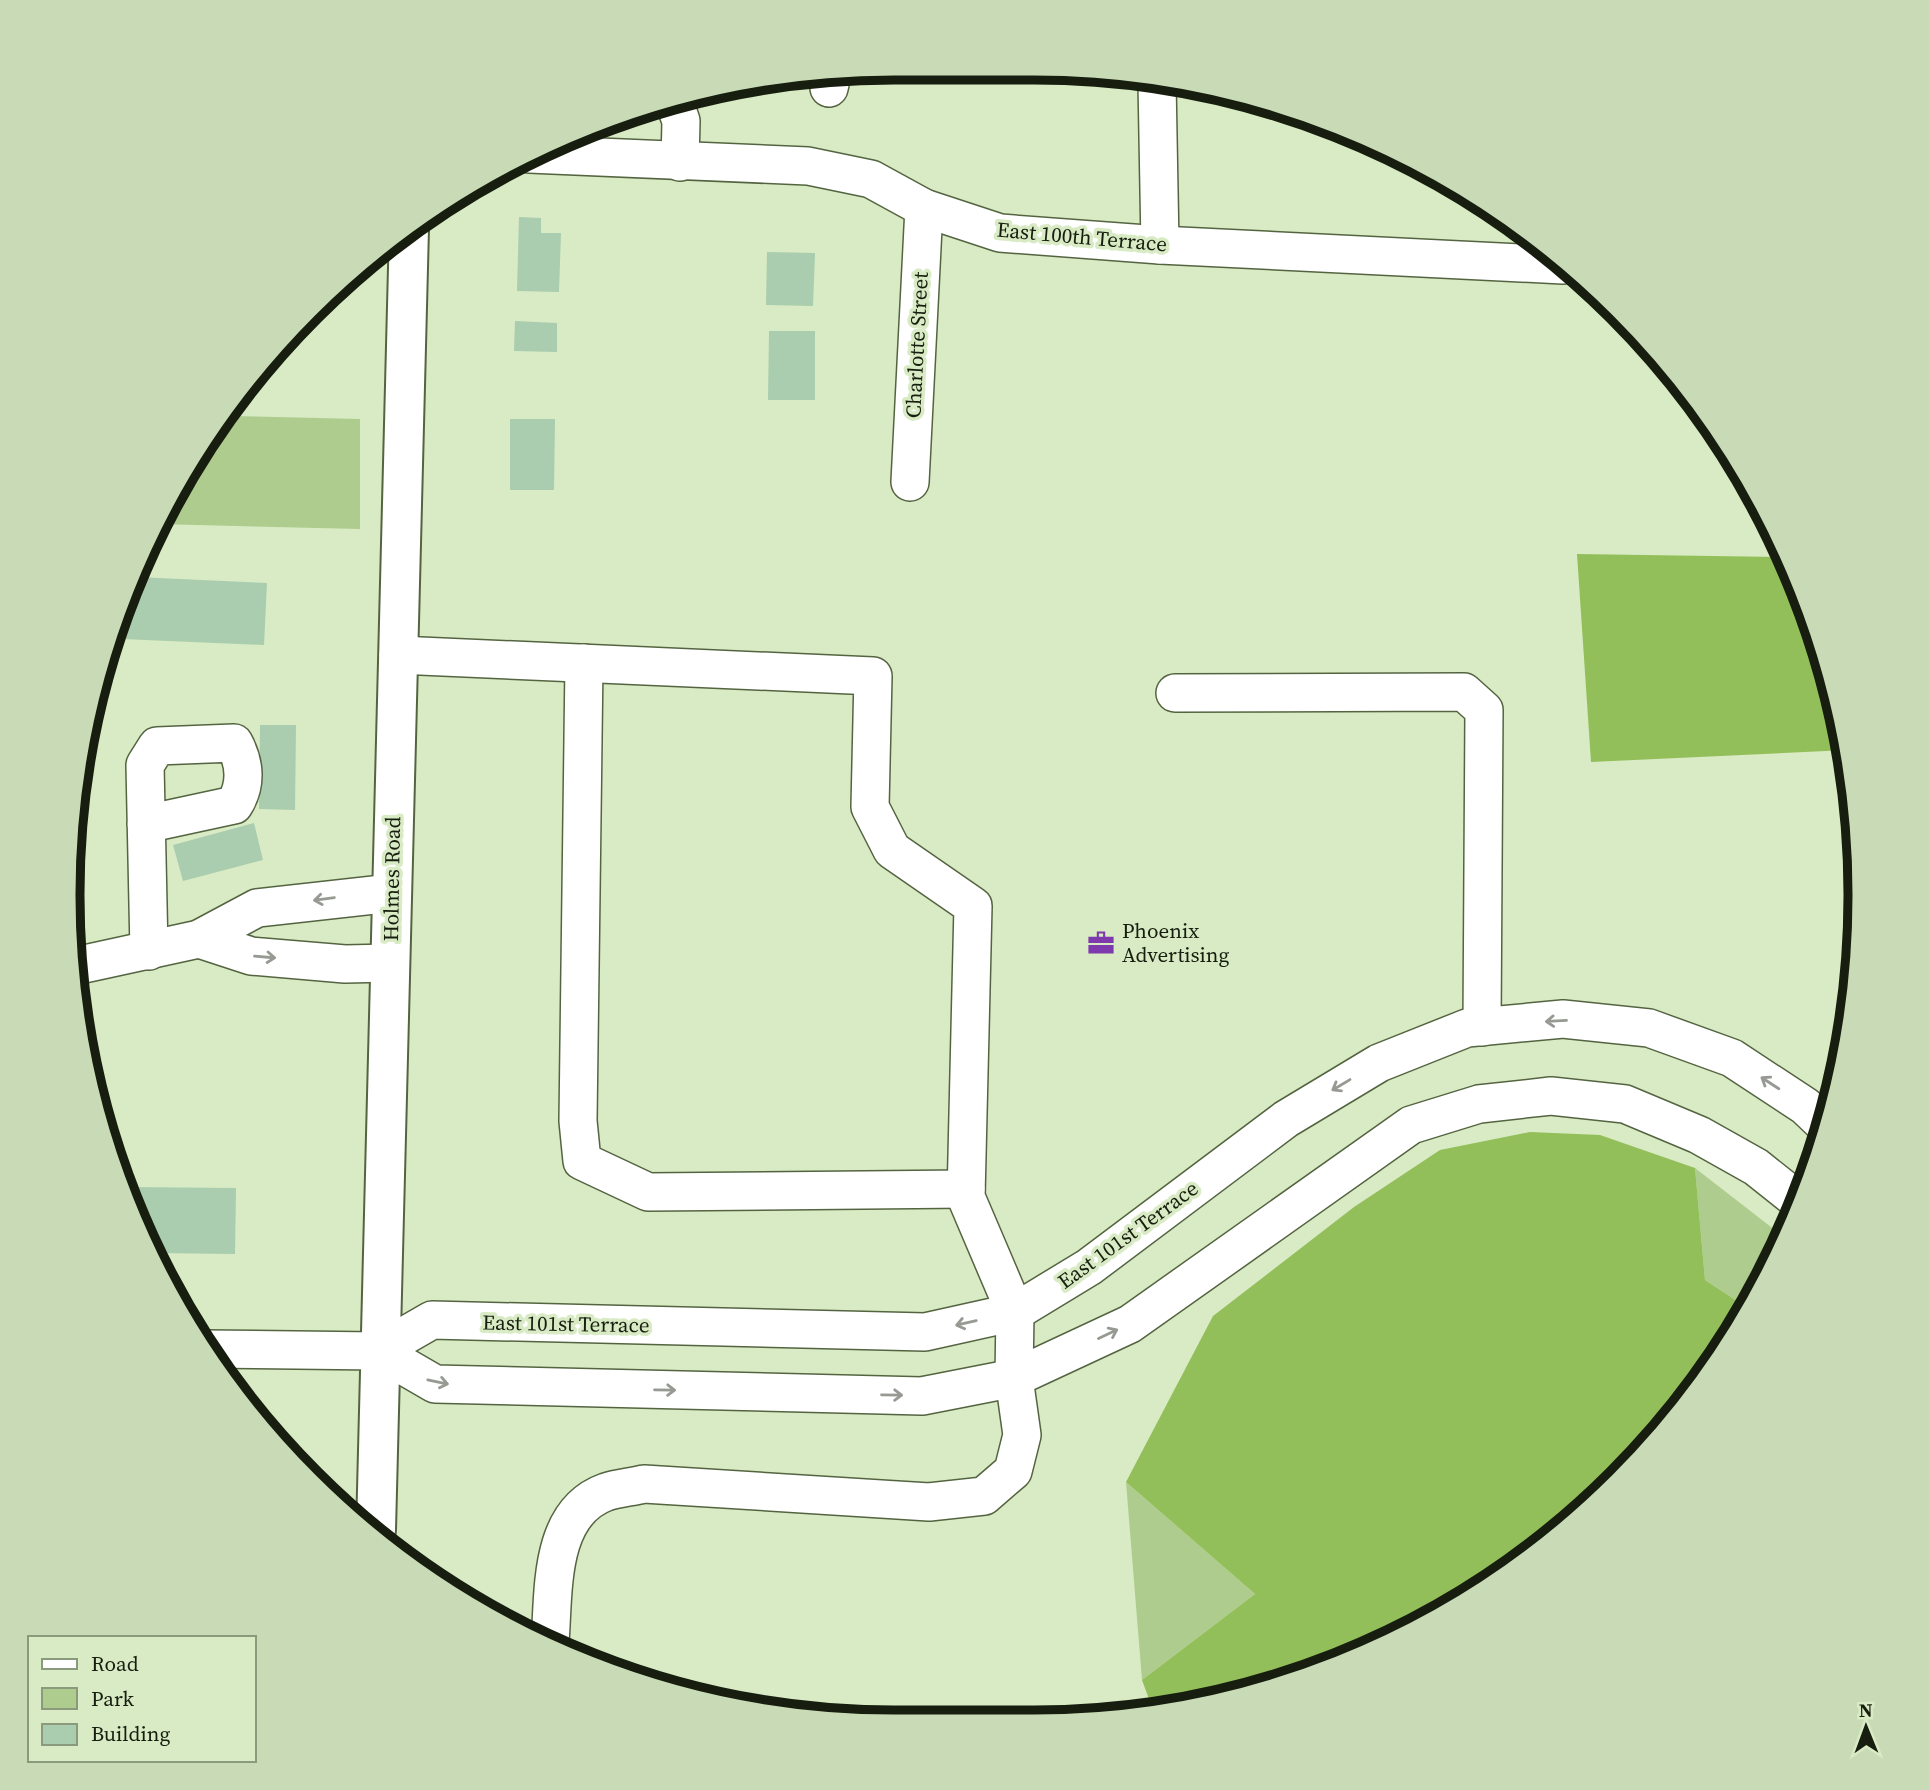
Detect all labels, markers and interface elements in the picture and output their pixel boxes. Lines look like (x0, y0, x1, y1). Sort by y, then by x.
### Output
street label: East 100th Terrace (996, 215, 1168, 258)
street label: Charlotte Street (898, 271, 935, 419)
street label: Holmes Road (376, 816, 407, 942)
one-way arrow (313, 893, 336, 906)
place label: Phoenix Advertising (1122, 916, 1230, 969)
office icon: Phoenix Advertising (1086, 928, 1116, 958)
one-way arrow (253, 951, 276, 964)
one-way arrow (1544, 1014, 1567, 1027)
one-way arrow (1761, 1076, 1780, 1091)
one-way arrow (1332, 1078, 1352, 1092)
street label: East 101st Terrace (1052, 1174, 1204, 1295)
street label: East 101st Terrace (482, 1308, 650, 1339)
one-way arrow (955, 1316, 978, 1330)
one-way arrow (1097, 1327, 1118, 1340)
one-way arrow (427, 1376, 449, 1389)
one-way arrow (653, 1383, 676, 1396)
one-way arrow (881, 1389, 904, 1402)
legend (28, 1636, 256, 1762)
text: Road (91, 1649, 139, 1678)
text: Park (91, 1684, 135, 1713)
north arrow (1831, 1692, 1901, 1762)
text: N (1859, 1697, 1873, 1723)
text: Building (91, 1719, 170, 1748)

